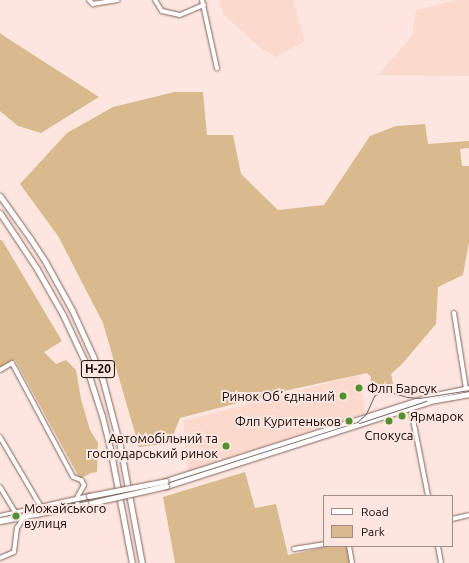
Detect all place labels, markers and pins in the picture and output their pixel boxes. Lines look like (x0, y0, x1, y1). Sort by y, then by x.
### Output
place label: Флп Барсук (367, 380, 437, 396)
marker: Флп Барсук (354, 383, 364, 393)
place label: Ринок Обʼєднаний (222, 388, 335, 404)
marker: Ринок Обʼєднаний (338, 391, 348, 401)
place label: Ярмарок (410, 408, 464, 424)
marker: Ярмарок (397, 411, 407, 421)
place label: Флп Куритеньков (235, 413, 341, 429)
marker: Флп Куритеньков (344, 416, 354, 426)
marker: Спокуса (384, 416, 394, 426)
place label: Спокуса (365, 427, 413, 443)
place label: Автомобільний та господарський ринок (87, 431, 218, 462)
marker: Автомобільний та господарський ринок (221, 441, 231, 451)
place label: Можайського вулиця (24, 501, 106, 532)
marker: Можайського вулиця (11, 511, 21, 521)

